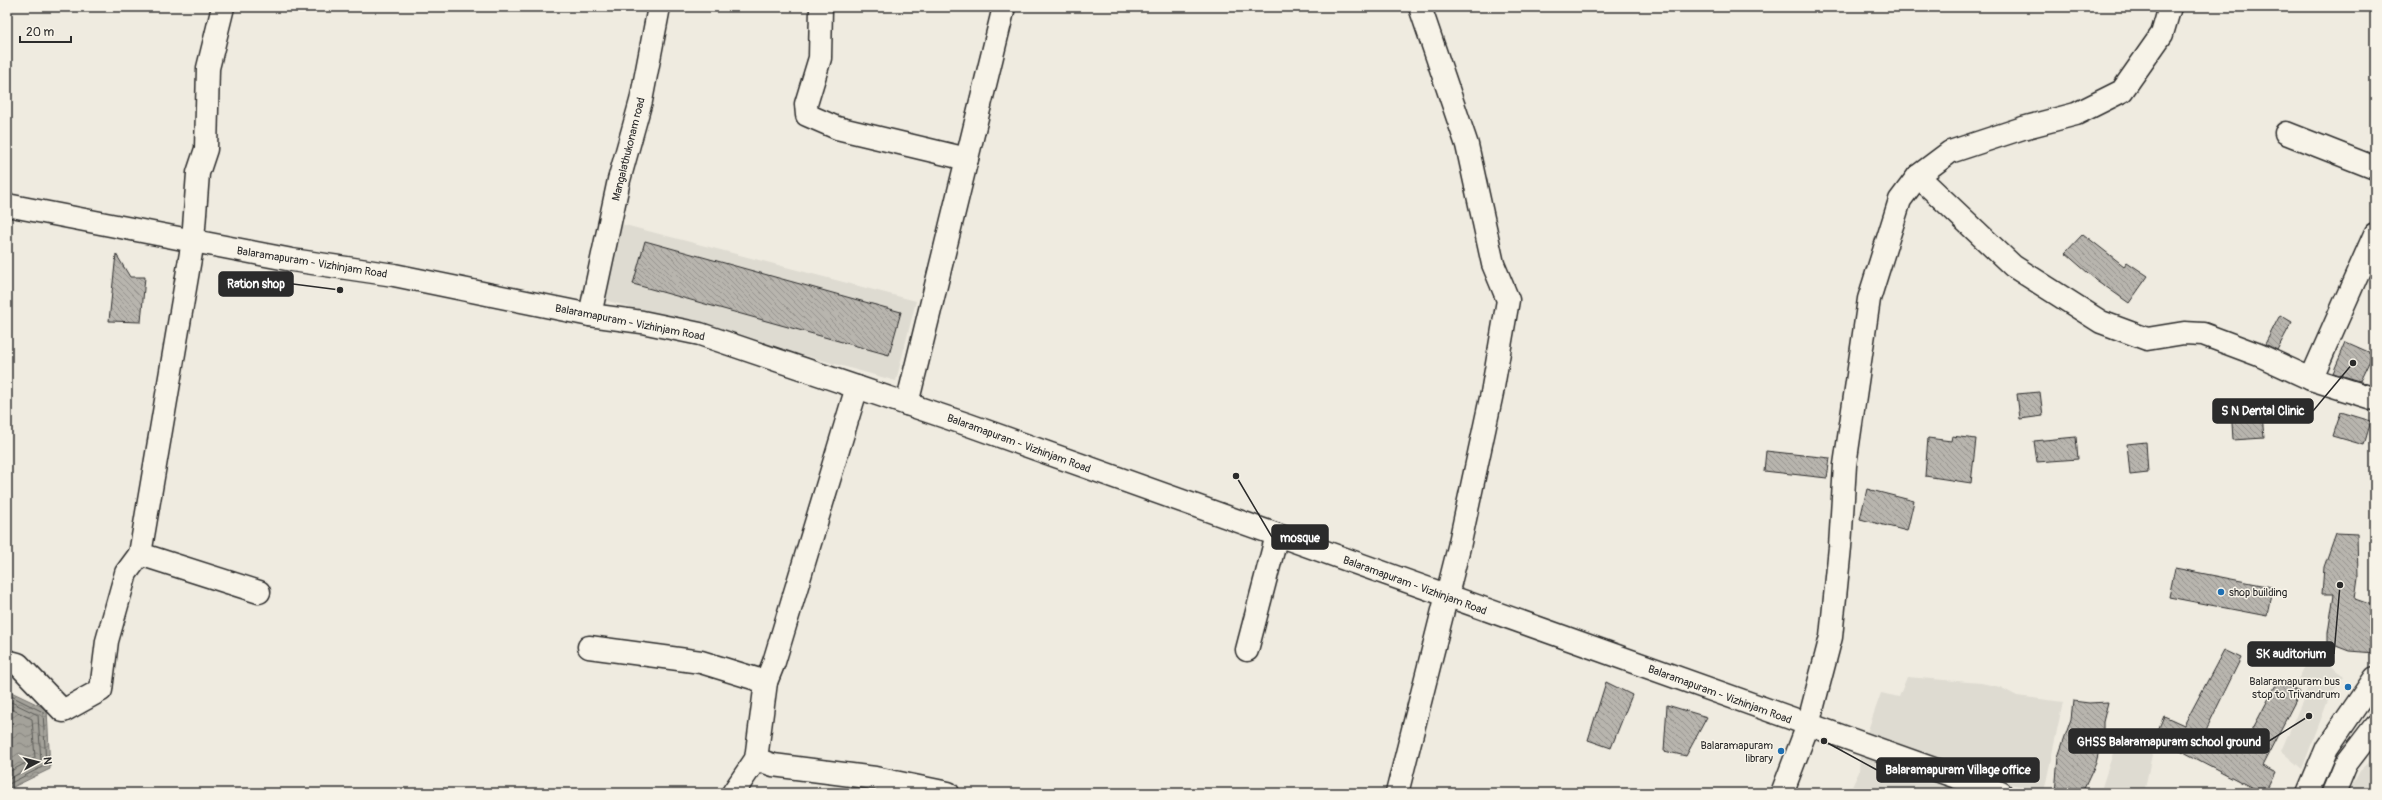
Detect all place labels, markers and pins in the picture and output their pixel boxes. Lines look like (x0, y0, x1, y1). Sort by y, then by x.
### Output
callout: Ration shop (219, 272, 293, 296)
callout: S N Dental Clinic (2213, 399, 2313, 423)
callout: mosque (1272, 525, 1328, 549)
place label: shop building (2229, 586, 2288, 599)
marker: shop building (2216, 587, 2226, 597)
callout: SK auditorium (2248, 642, 2334, 666)
place label: Balaramapuram bus stop to Trivandrum (2249, 675, 2340, 701)
marker: Balaramapuram bus stop to Trivandrum (2343, 682, 2353, 692)
callout: GHSS Balaramapuram school ground (2069, 729, 2269, 753)
place label: Balaramapuram library (1700, 739, 1773, 765)
marker: Balaramapuram library (1776, 746, 1786, 756)
callout: Balaramapuram Village office (1877, 758, 2039, 782)

